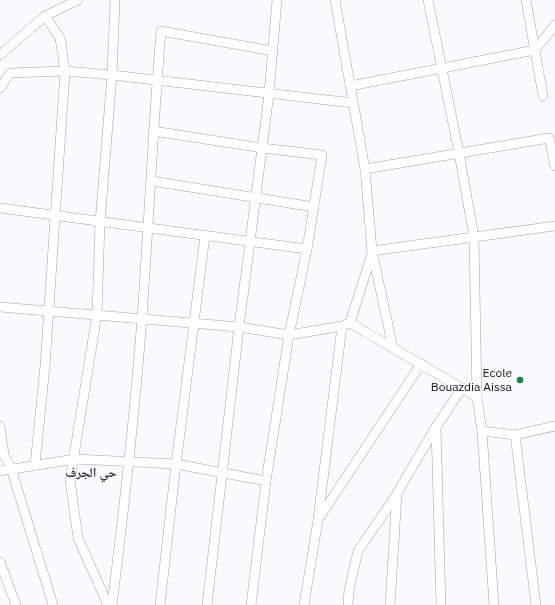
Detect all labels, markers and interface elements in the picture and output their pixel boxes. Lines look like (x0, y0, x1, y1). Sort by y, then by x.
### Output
place label: Ecole Bouazdia Aissa (431, 365, 513, 394)
marker: Ecole Bouazdia Aissa (515, 375, 525, 385)
district label: حي الجرف (65, 464, 117, 483)

